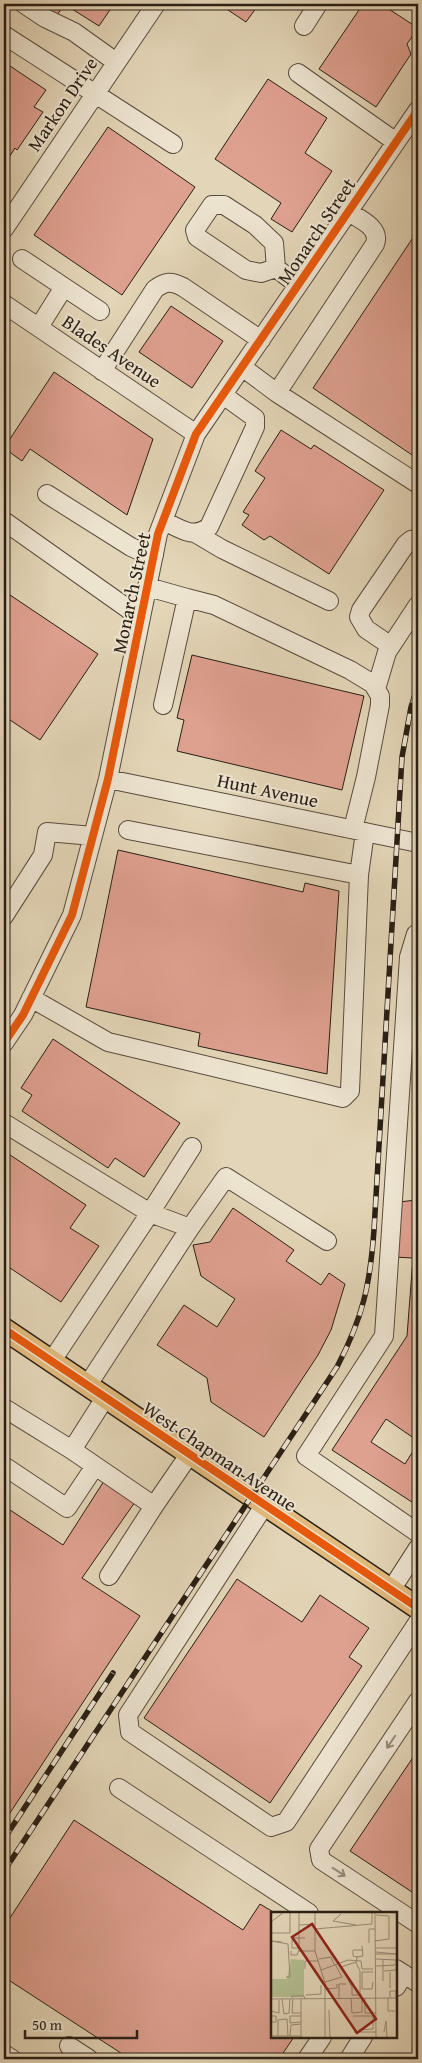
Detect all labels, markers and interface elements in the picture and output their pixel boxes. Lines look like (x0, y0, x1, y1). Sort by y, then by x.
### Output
street label: Markon Drive (20, 51, 104, 157)
street label: Monarch Street (270, 172, 362, 290)
street label: Blades Avenue (57, 307, 167, 395)
street label: Monarch Street (104, 529, 158, 656)
street label: Hunt Avenue (215, 766, 321, 814)
street label: West Chapman Avenue (137, 1394, 303, 1518)
one-way arrow (386, 1735, 396, 1749)
one-way arrow (332, 1867, 346, 1877)
inset map (271, 1912, 397, 2038)
scale bar (25, 2008, 138, 2040)
text: 50 m (32, 2014, 63, 2035)

